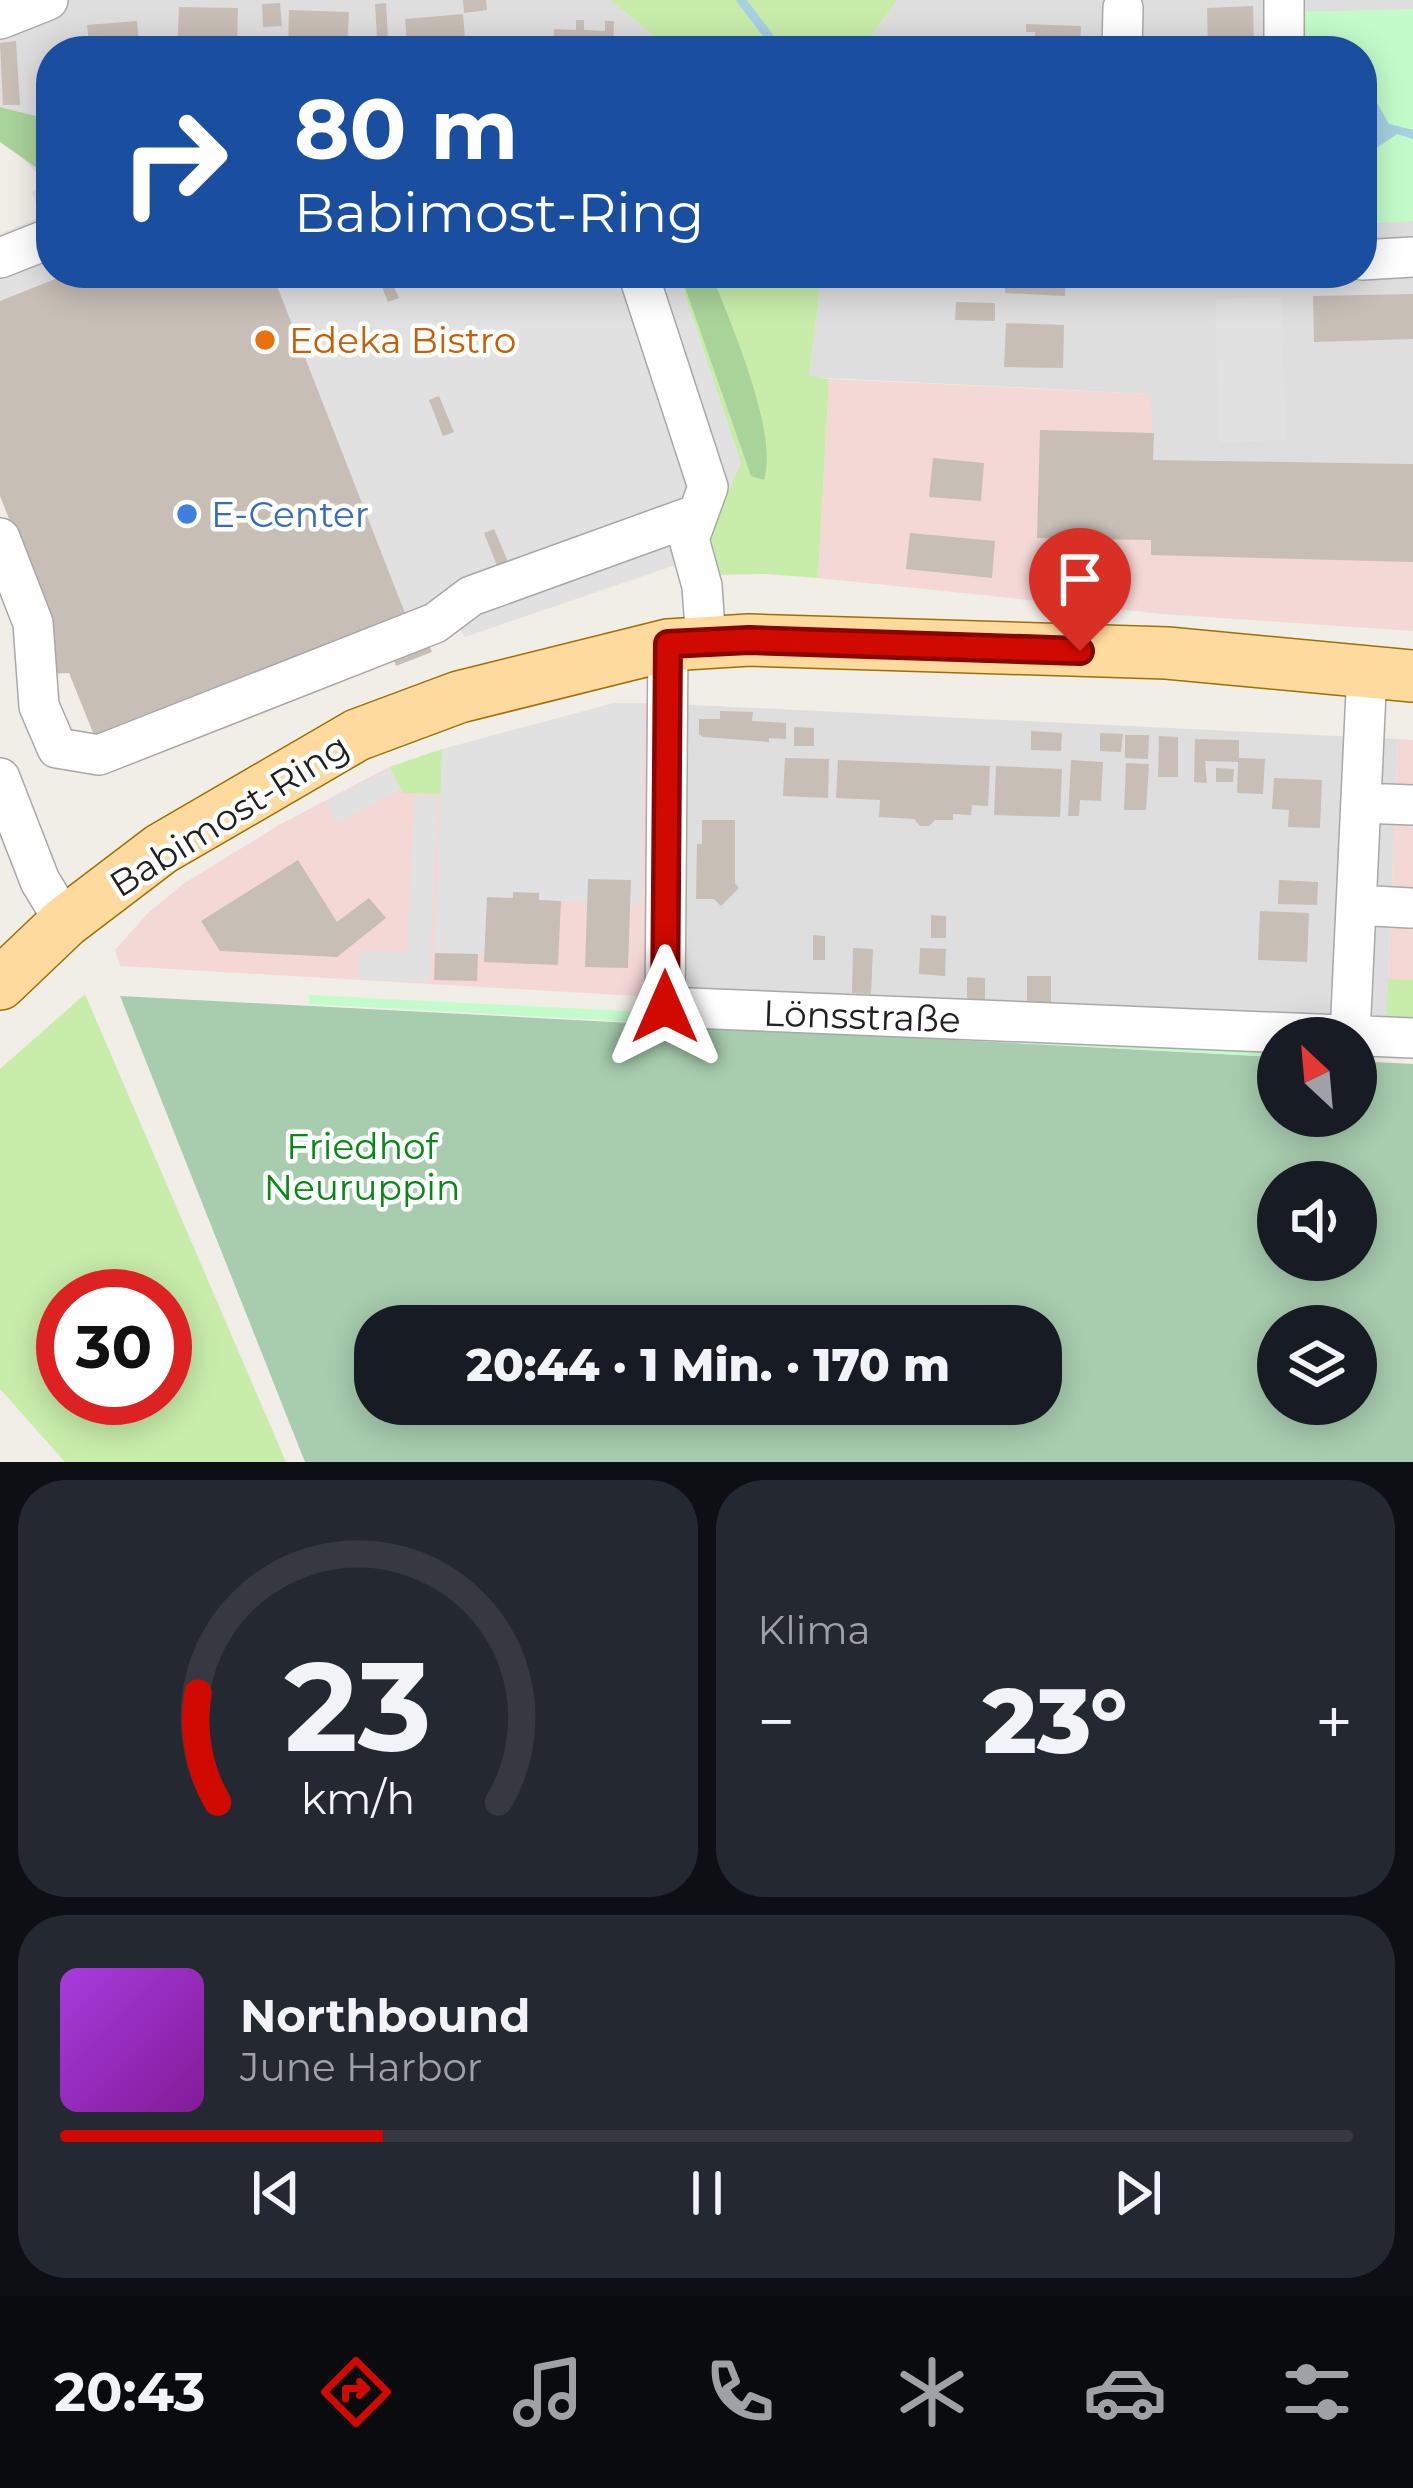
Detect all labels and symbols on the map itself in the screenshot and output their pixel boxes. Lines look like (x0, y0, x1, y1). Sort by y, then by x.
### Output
place label: Edeka Bistro (289, 318, 516, 362)
marker: Edeka Bistro (252, 327, 278, 353)
place label: E-Center (211, 492, 369, 536)
marker: E-Center (174, 501, 200, 527)
pin (1029, 528, 1131, 651)
street label: Babimost-Ring (101, 724, 357, 906)
position arrow (602, 944, 728, 1070)
street label: Lönsstraße (762, 991, 962, 1041)
north arrow (1257, 1017, 1377, 1137)
park label: Friedhof Neuruppin (264, 1124, 460, 1209)
speed limit sign: 30 (36, 1269, 192, 1425)

